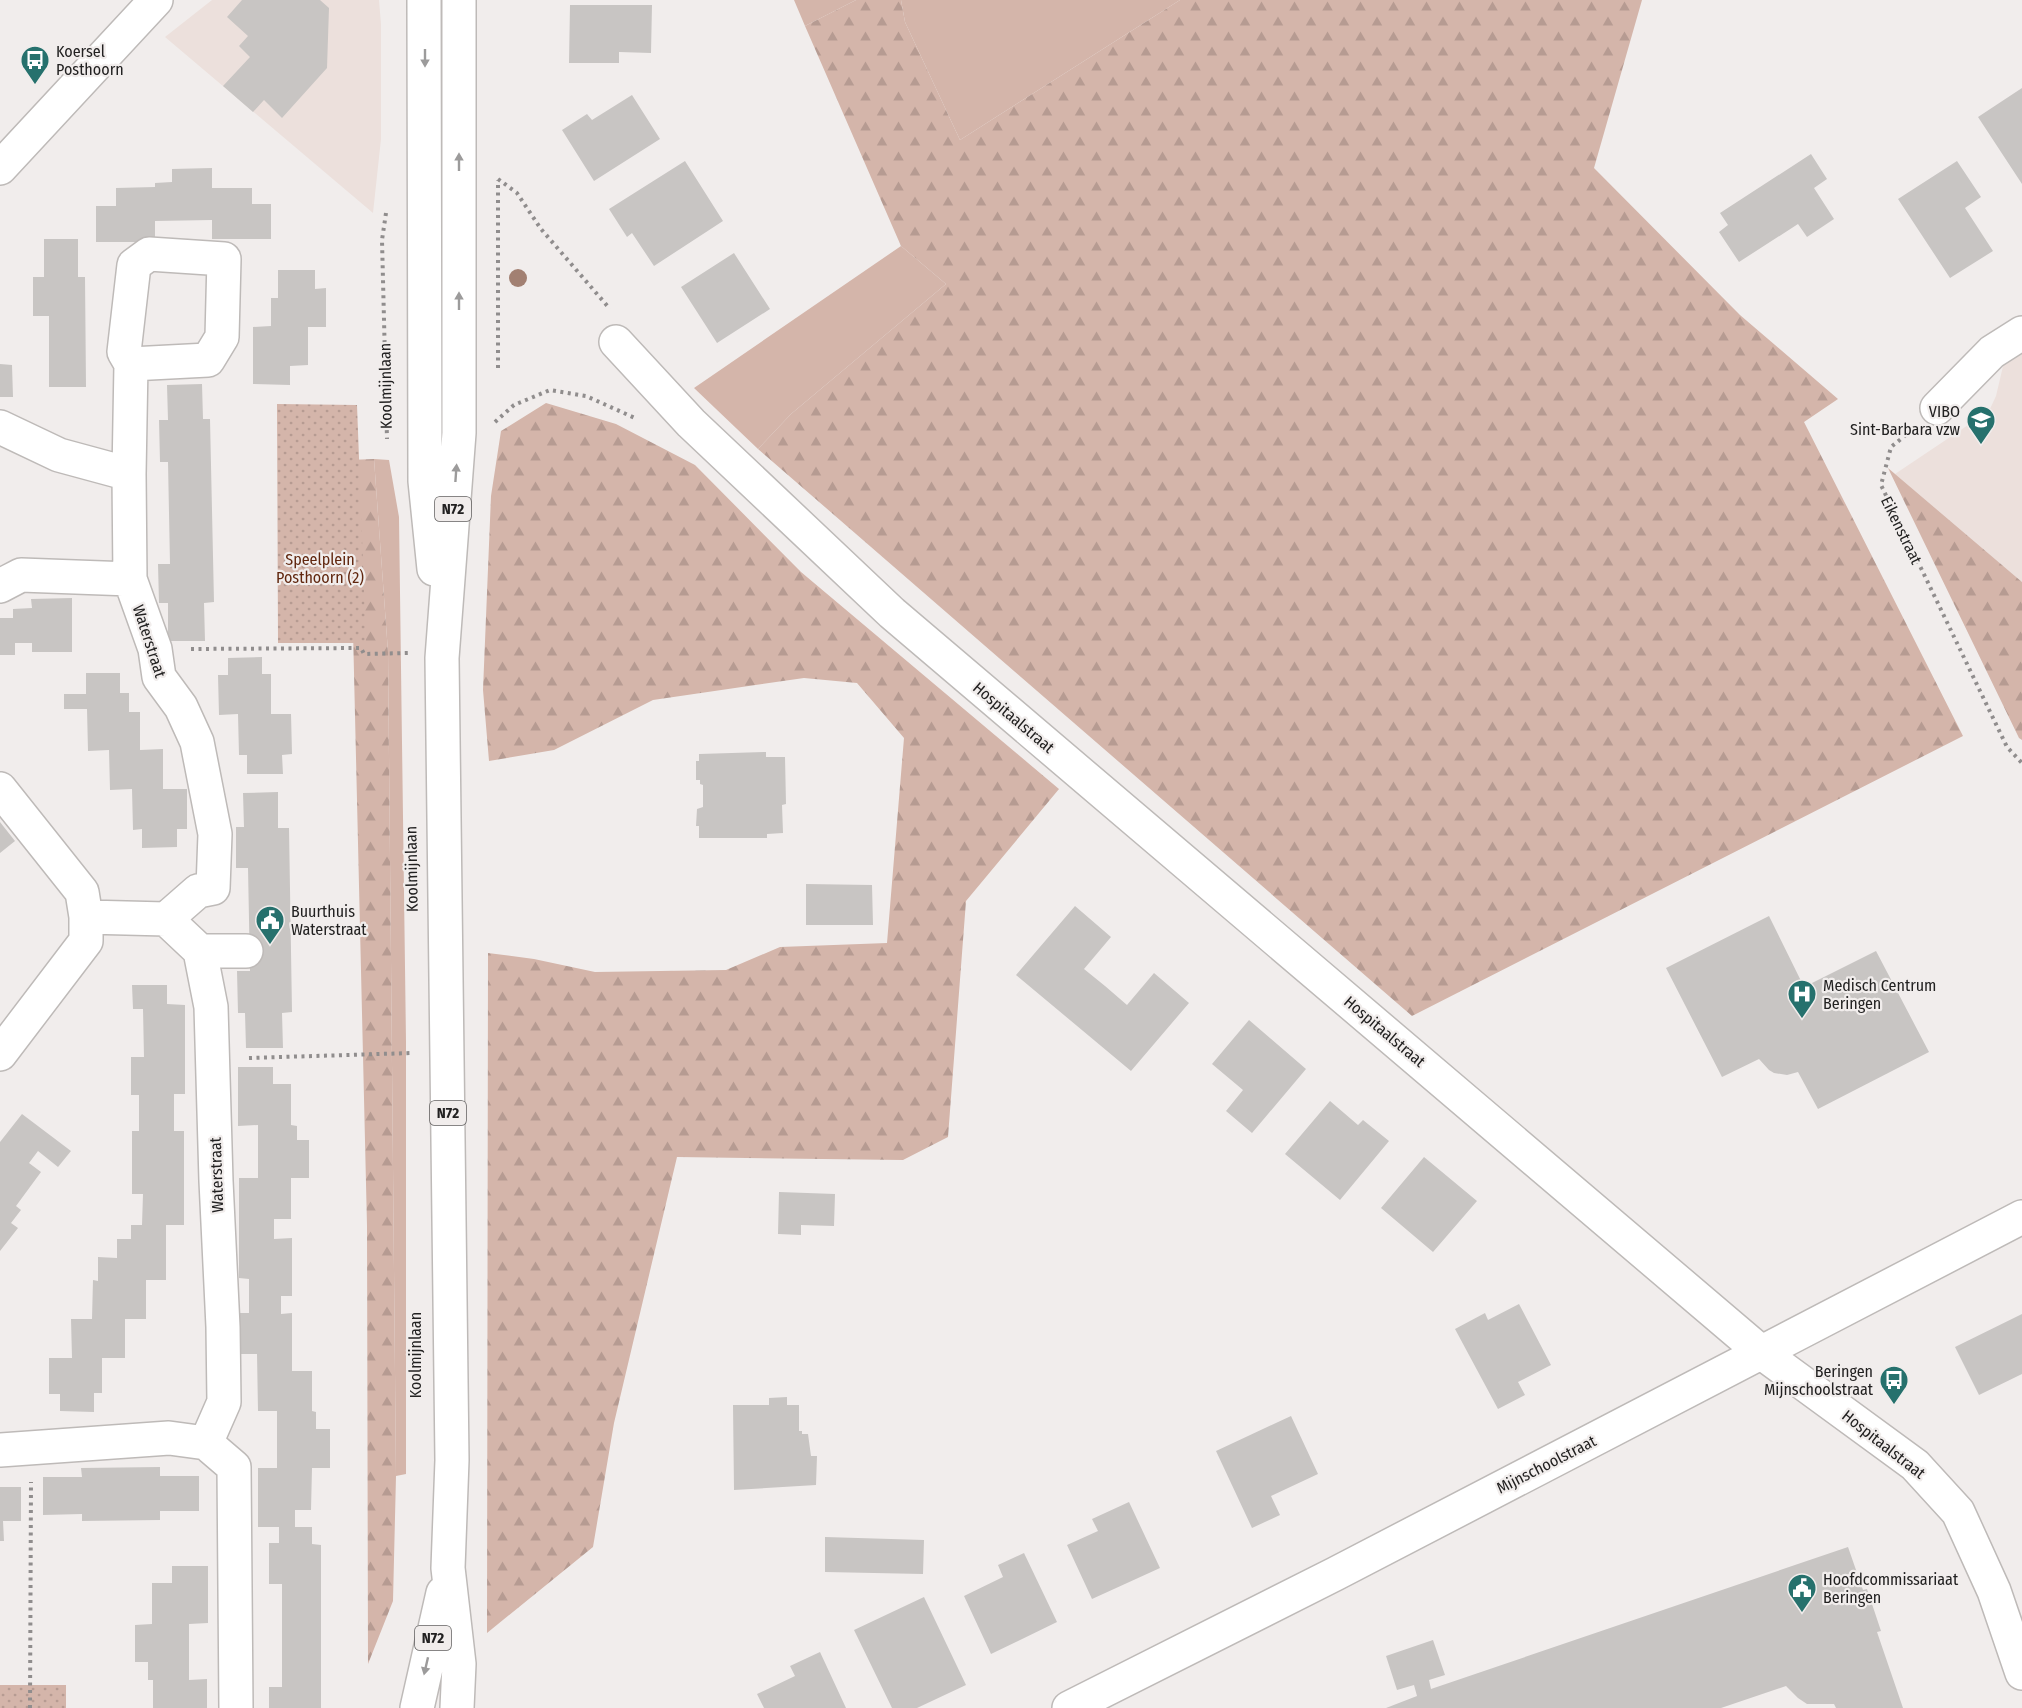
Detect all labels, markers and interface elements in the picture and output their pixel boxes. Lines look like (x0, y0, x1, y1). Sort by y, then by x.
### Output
place label: Koersel Posthoorn (56, 42, 124, 79)
bus stop icon: Koersel Posthoorn (19, 44, 51, 86)
one-way arrow (420, 49, 430, 68)
one-way arrow (454, 153, 464, 172)
one-way arrow (454, 292, 464, 311)
street label: Koolmijnlaan (375, 343, 396, 429)
place label: VIBO Sint-Barbara vzw (1850, 402, 1961, 439)
school or university icon: VIBO Sint-Barbara vzw (1965, 404, 1997, 446)
one-way arrow (451, 464, 461, 483)
street label: Eikenstraat (1877, 493, 1926, 568)
road number: N72 (435, 497, 471, 521)
park label: Speelplein Posthoorn (2) (276, 550, 364, 587)
street label: Waterstraat (129, 602, 170, 681)
street label: Hospitaalstraat (969, 678, 1059, 757)
street label: Koolmijnlaan (401, 826, 422, 912)
place label: Buurthuis Waterstraat (291, 902, 367, 939)
public building icon: Buurthuis Waterstraat (254, 904, 286, 946)
place label: Medisch Centrum Beringen (1823, 976, 1936, 1013)
hospital icon: Medisch Centrum Beringen (1786, 978, 1818, 1020)
street label: Hospitaalstraat (1340, 992, 1430, 1071)
road number: N72 (430, 1101, 466, 1125)
street label: Waterstraat (206, 1136, 227, 1213)
street label: Koolmijnlaan (406, 1312, 425, 1398)
place label: Beringen Mijnschoolstraat (1764, 1362, 1874, 1399)
bus stop icon: Beringen Mijnschoolstraat (1878, 1364, 1910, 1406)
street label: Hospitaalstraat (1838, 1406, 1930, 1483)
street label: Mijnschoolstraat (1493, 1431, 1600, 1498)
place label: Hoofdcommissariaat Beringen (1823, 1570, 1959, 1607)
public building icon: Hoofdcommissariaat Beringen (1786, 1572, 1818, 1614)
road number: N72 (415, 1626, 451, 1650)
one-way arrow (421, 1657, 431, 1676)

